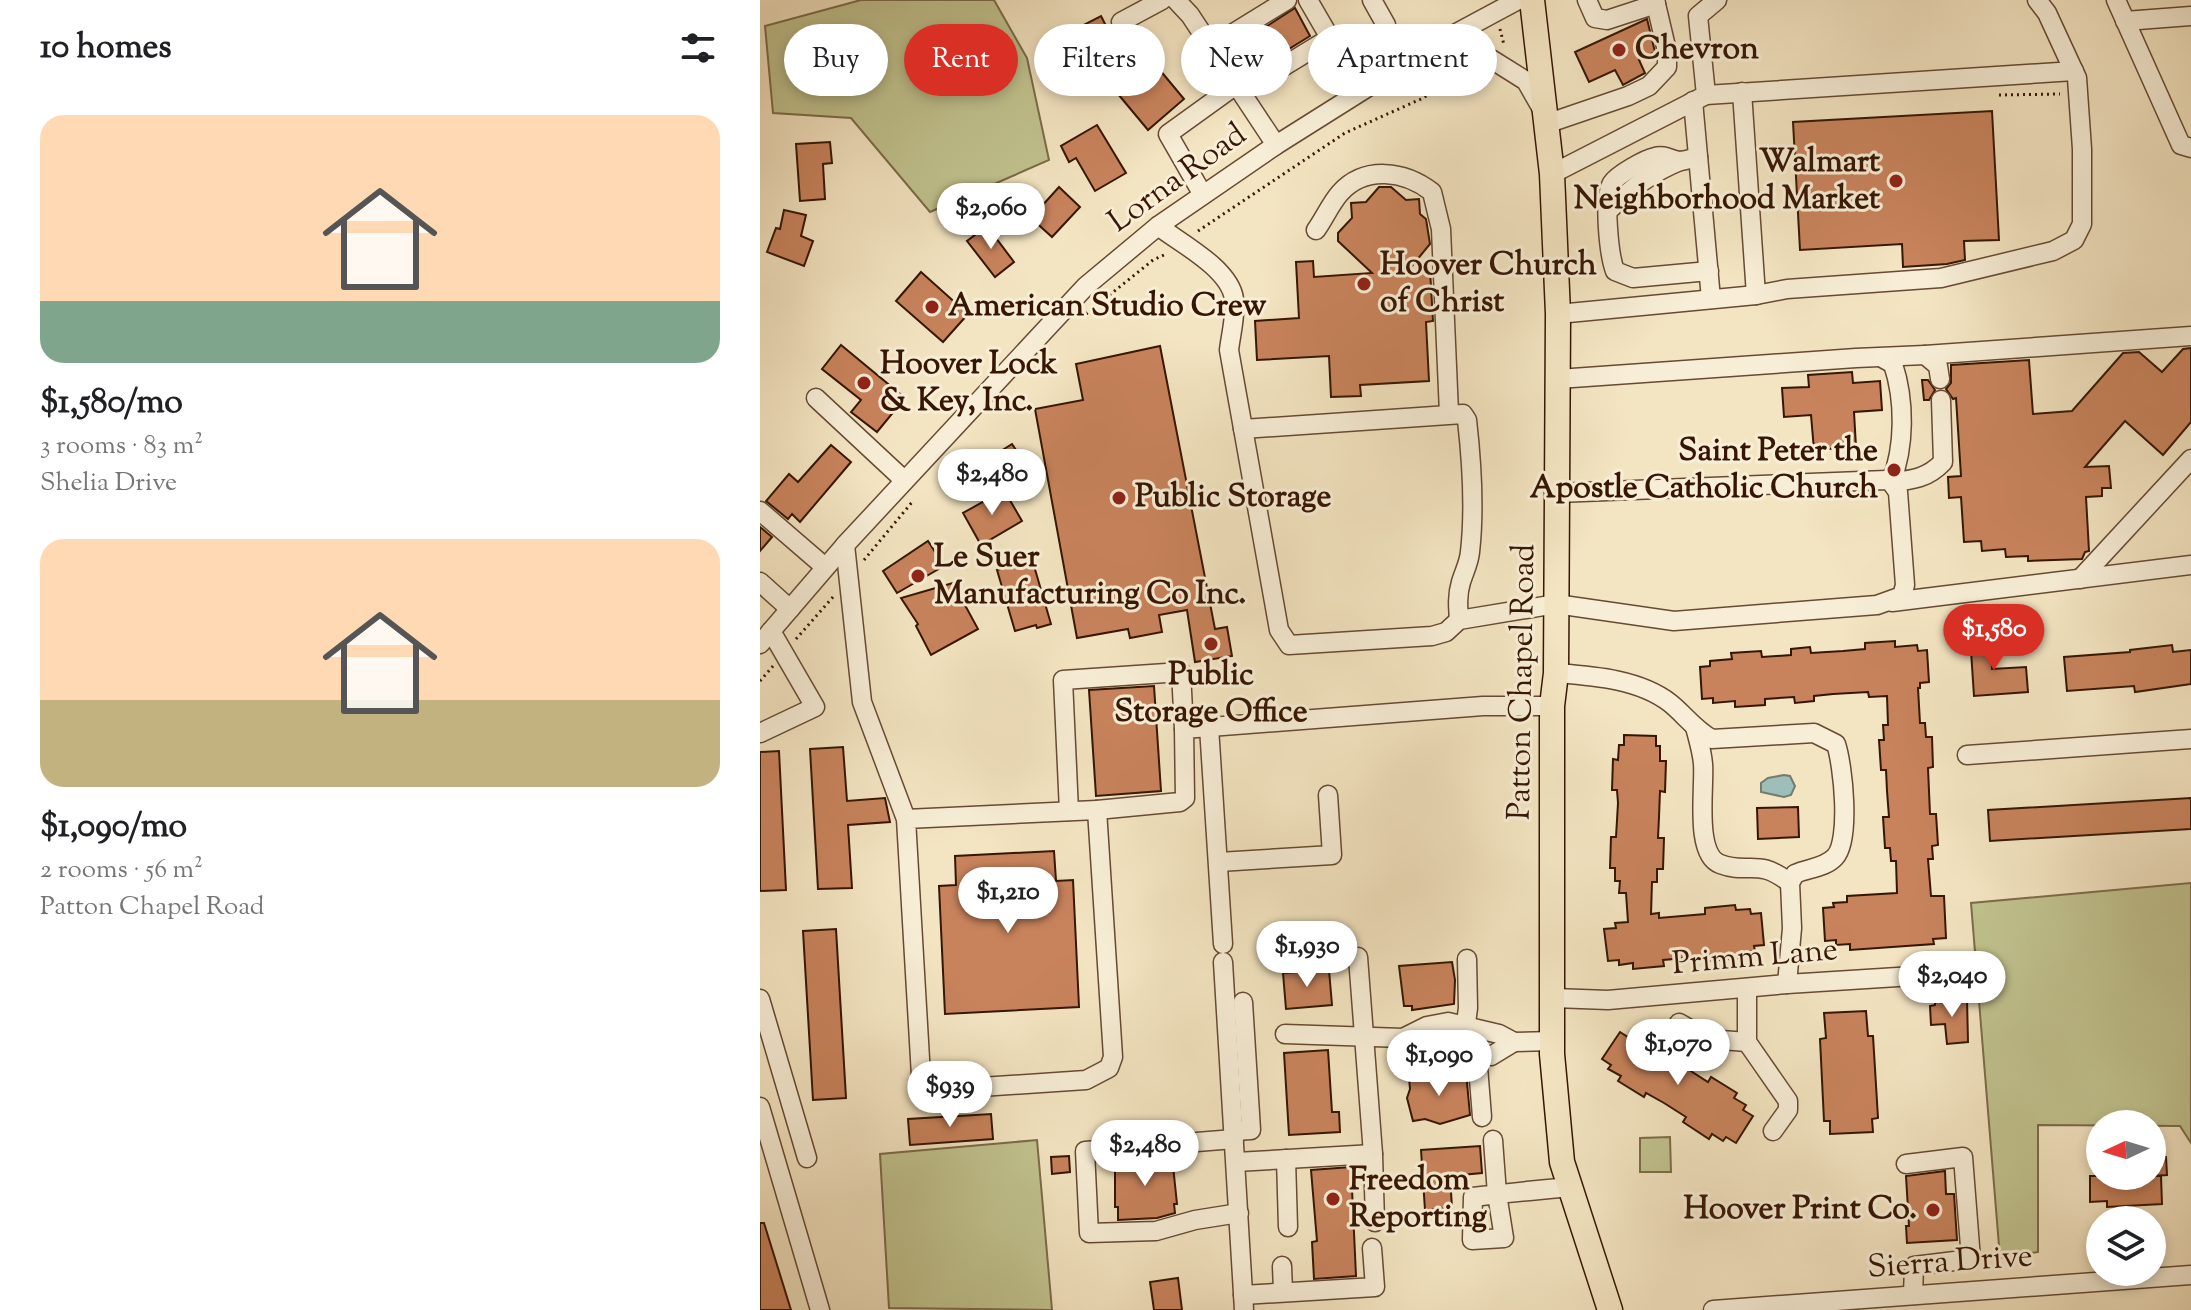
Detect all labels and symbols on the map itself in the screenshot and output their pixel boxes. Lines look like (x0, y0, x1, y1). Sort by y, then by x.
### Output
place label: Chevron (1635, 27, 1759, 73)
marker: Chevron (1610, 41, 1628, 59)
street label: Lorna Road (1099, 113, 1257, 245)
place label: Walmart Neighborhood Market (1574, 140, 1880, 223)
marker: Walmart Neighborhood Market (1887, 172, 1905, 190)
pin: $2,060 (926, 183, 1056, 251)
place label: Hoover Church of Christ (1380, 243, 1597, 326)
marker: Hoover Church of Christ (1355, 275, 1373, 293)
place label: American Studio Crew (948, 284, 1266, 330)
marker: American Studio Crew (923, 298, 941, 316)
place label: Hoover Lock & Key, Inc. (880, 342, 1058, 425)
marker: Hoover Lock & Key, Inc. (855, 374, 873, 392)
place label: Saint Peter the Apostle Catholic Church (1530, 429, 1878, 512)
pin: $2,480 (927, 449, 1057, 517)
marker: Saint Peter the Apostle Catholic Church (1885, 461, 1903, 479)
place label: Public Storage (1135, 475, 1331, 521)
marker: Public Storage (1110, 489, 1128, 507)
place label: Le Suer Manufacturing Co Inc. (934, 535, 1246, 618)
street label: Patton Chapel Road (1498, 543, 1548, 821)
marker: Le Suer Manufacturing Co Inc. (909, 567, 927, 585)
pin: $1,580 (1929, 604, 2059, 672)
marker: Public Storage Office (1202, 635, 1220, 653)
place label: Public Storage Office (1114, 653, 1308, 736)
pin: $1,210 (943, 867, 1073, 935)
pin: $1,930 (1242, 921, 1372, 989)
street label: Primm Lane (1670, 928, 1840, 988)
pin: $2,040 (1887, 951, 2017, 1019)
pin: $1,070 (1613, 1019, 1743, 1087)
pin: $1,090 (1374, 1030, 1504, 1098)
pin: $939 (903, 1061, 997, 1129)
north arrow (2086, 1110, 2166, 1190)
pin: $2,480 (1080, 1120, 1210, 1188)
place label: Freedom Reporting (1349, 1158, 1488, 1241)
place label: Hoover Print Co. (1683, 1187, 1917, 1233)
marker: Freedom Reporting (1324, 1190, 1342, 1208)
marker: Hoover Print Co. (1924, 1201, 1942, 1219)
street label: Sierra Drive (1866, 1234, 2034, 1292)

